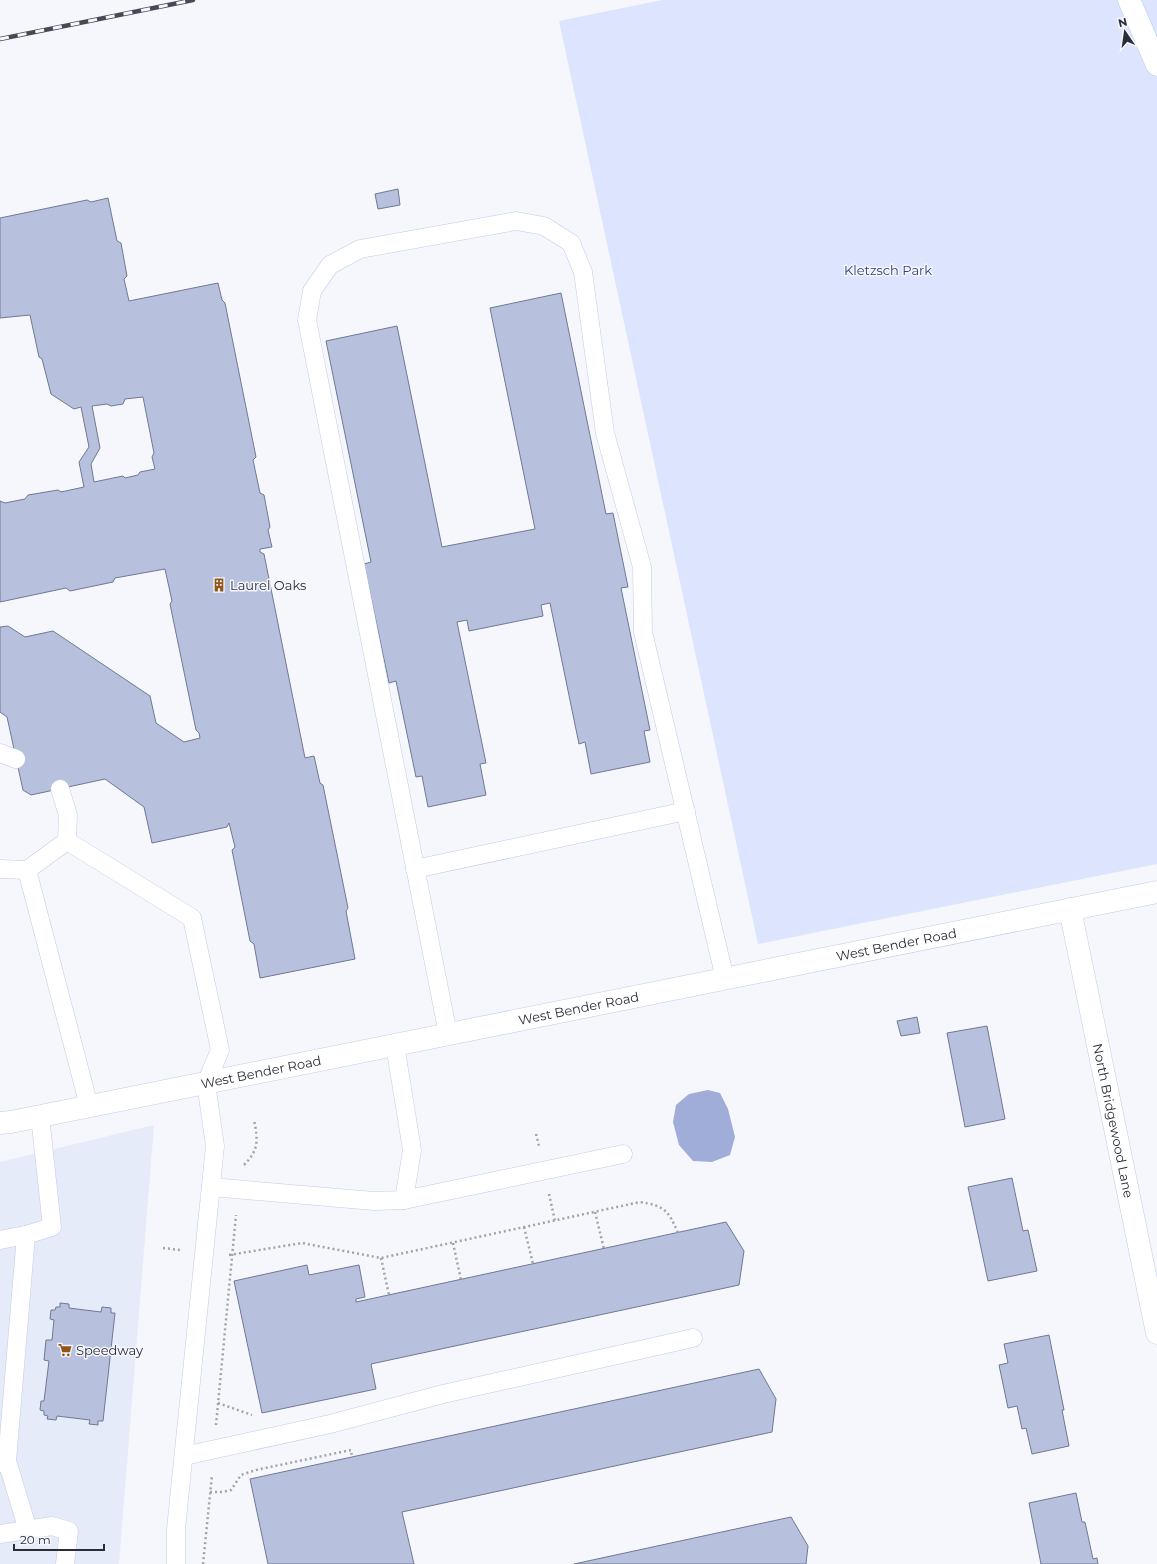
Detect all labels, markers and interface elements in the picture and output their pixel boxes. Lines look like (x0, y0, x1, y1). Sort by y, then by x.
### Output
north arrow (1105, 12, 1145, 52)
text: N (1117, 14, 1129, 30)
park label: Kletzsch Park (844, 262, 932, 278)
building icon: Laurel Oaks (211, 577, 227, 593)
place label: Laurel Oaks (230, 577, 306, 593)
street label: West Bender Road (835, 924, 958, 964)
street label: West Bender Road (517, 988, 640, 1028)
street label: North Bridgewood Lane (1090, 1042, 1137, 1199)
street label: West Bender Road (199, 1052, 323, 1092)
supermarket icon: Speedway (57, 1342, 73, 1358)
place label: Speedway (76, 1342, 144, 1358)
scale bar (14, 1526, 104, 1552)
text: 20 m (20, 1532, 51, 1547)

